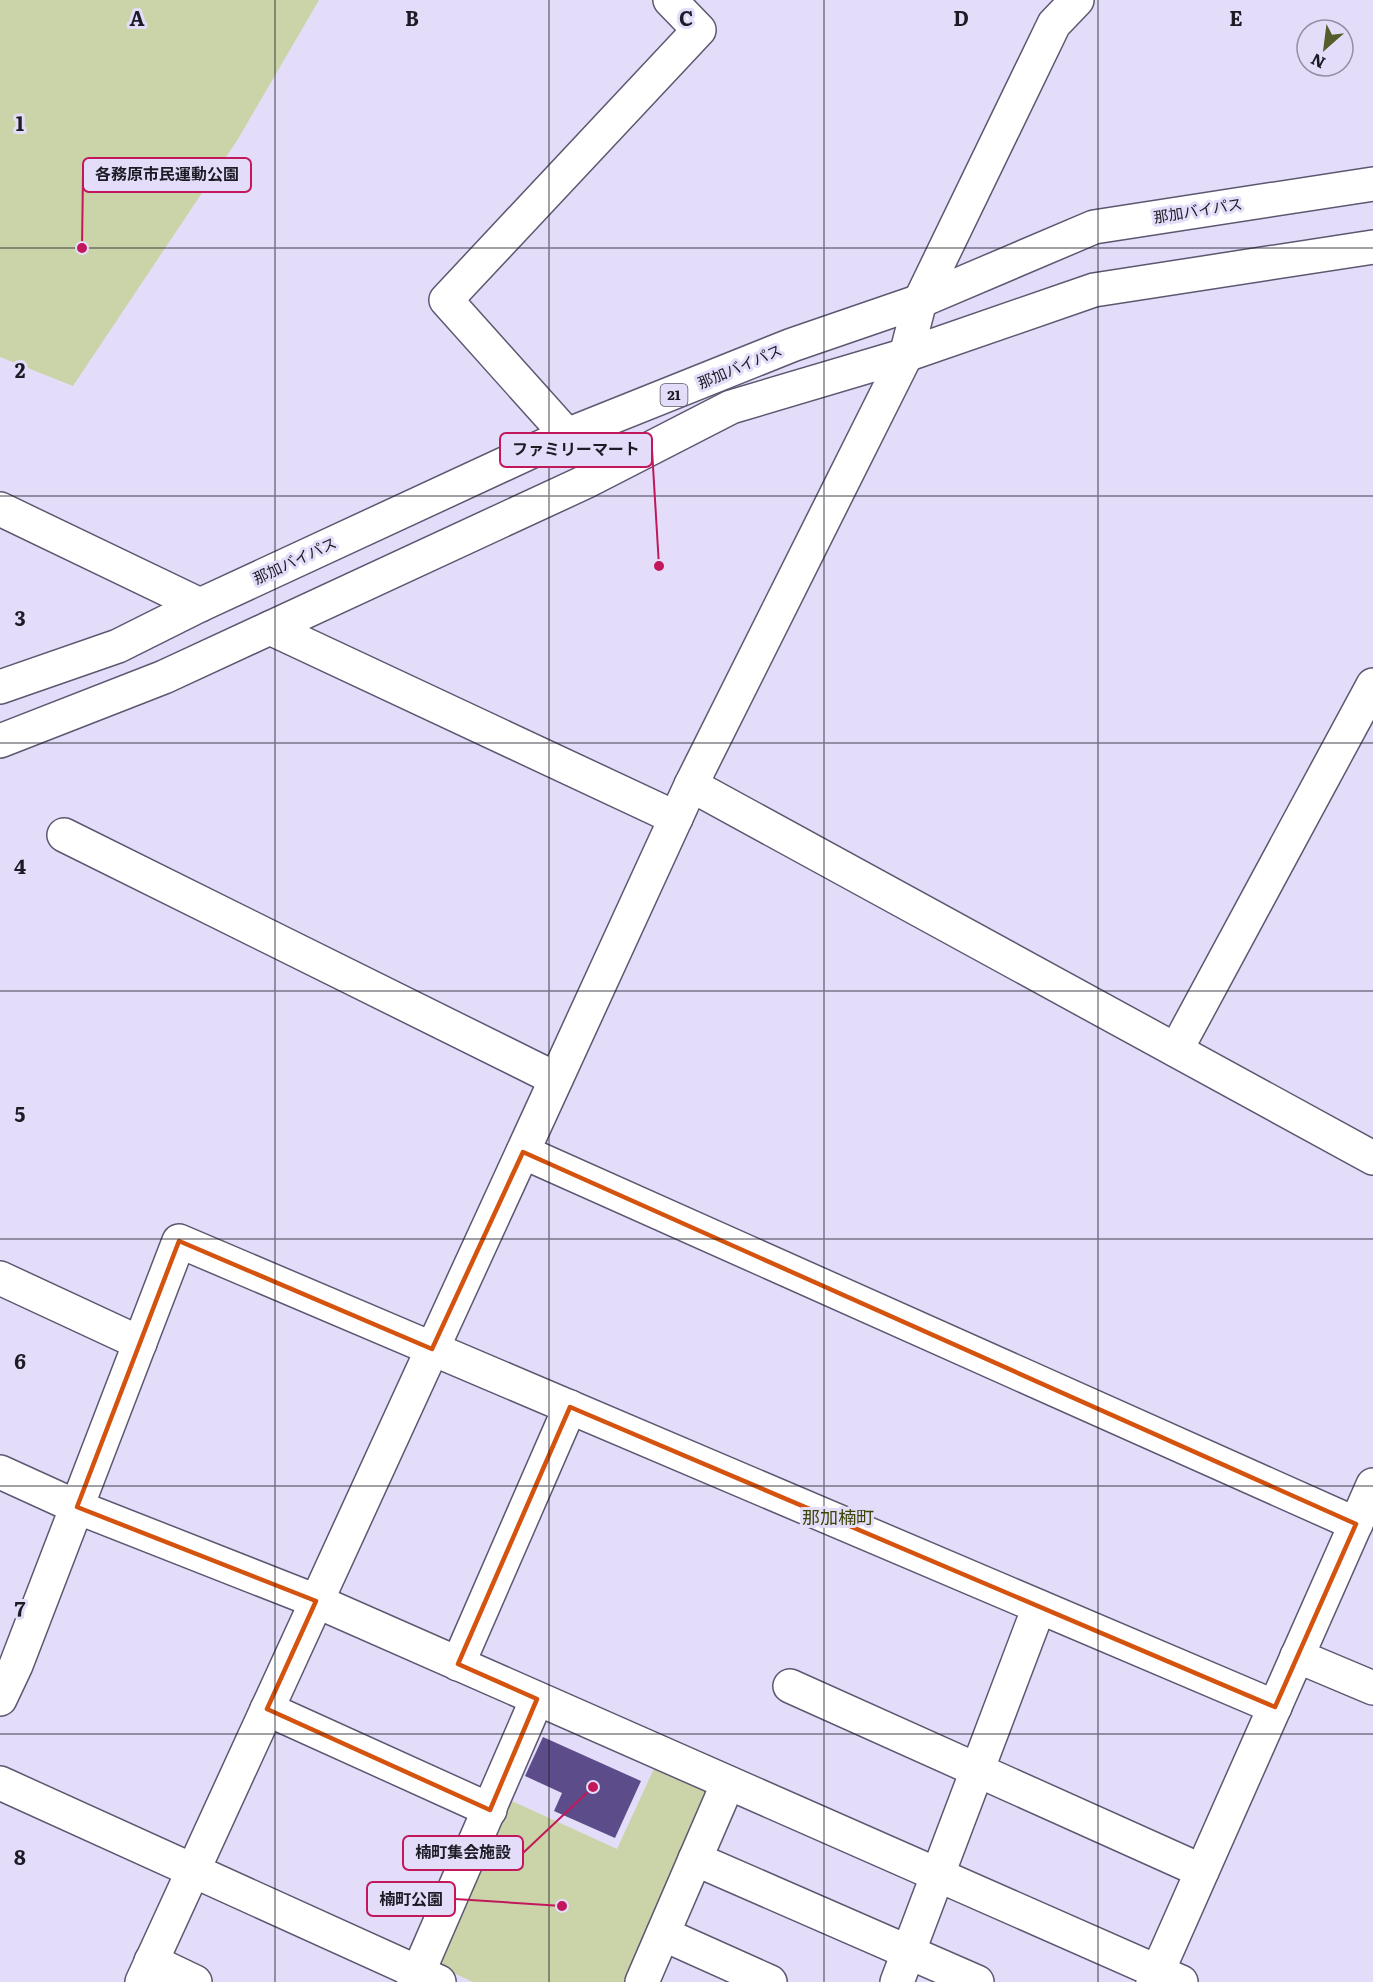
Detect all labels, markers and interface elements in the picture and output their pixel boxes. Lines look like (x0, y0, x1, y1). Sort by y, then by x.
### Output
text: A (129, 2, 145, 32)
text: B (405, 2, 419, 32)
text: C (679, 2, 693, 32)
text: D (953, 2, 969, 32)
text: E (1229, 2, 1243, 32)
north arrow (1295, 18, 1355, 78)
text: N (1306, 48, 1329, 76)
text: 1 (16, 107, 24, 137)
callout: 各務原市民運動公園 (83, 158, 251, 192)
text: 各務原市民運動公園 (95, 161, 239, 185)
street label: 那加バイパス (1152, 191, 1244, 228)
street label: 那加バイパス (694, 338, 785, 394)
text: 2 (15, 354, 26, 384)
road number: 21 (660, 384, 688, 406)
callout: ファミリーマート (500, 433, 652, 467)
text: ファミリーマート (512, 436, 640, 460)
street label: 那加バイパス (249, 530, 340, 589)
text: 3 (14, 602, 26, 632)
text: 4 (14, 850, 26, 880)
text: 5 (15, 1098, 26, 1128)
text: 6 (14, 1345, 26, 1375)
district label: 那加楠町 (802, 1503, 874, 1530)
text: 7 (15, 1593, 26, 1623)
callout: 楠町集会施設 (403, 1836, 523, 1870)
text: 楠町集会施設 (415, 1839, 511, 1863)
text: 8 (14, 1841, 26, 1871)
callout: 楠町公園 (367, 1882, 455, 1916)
text: 楠町公園 (379, 1886, 443, 1910)

